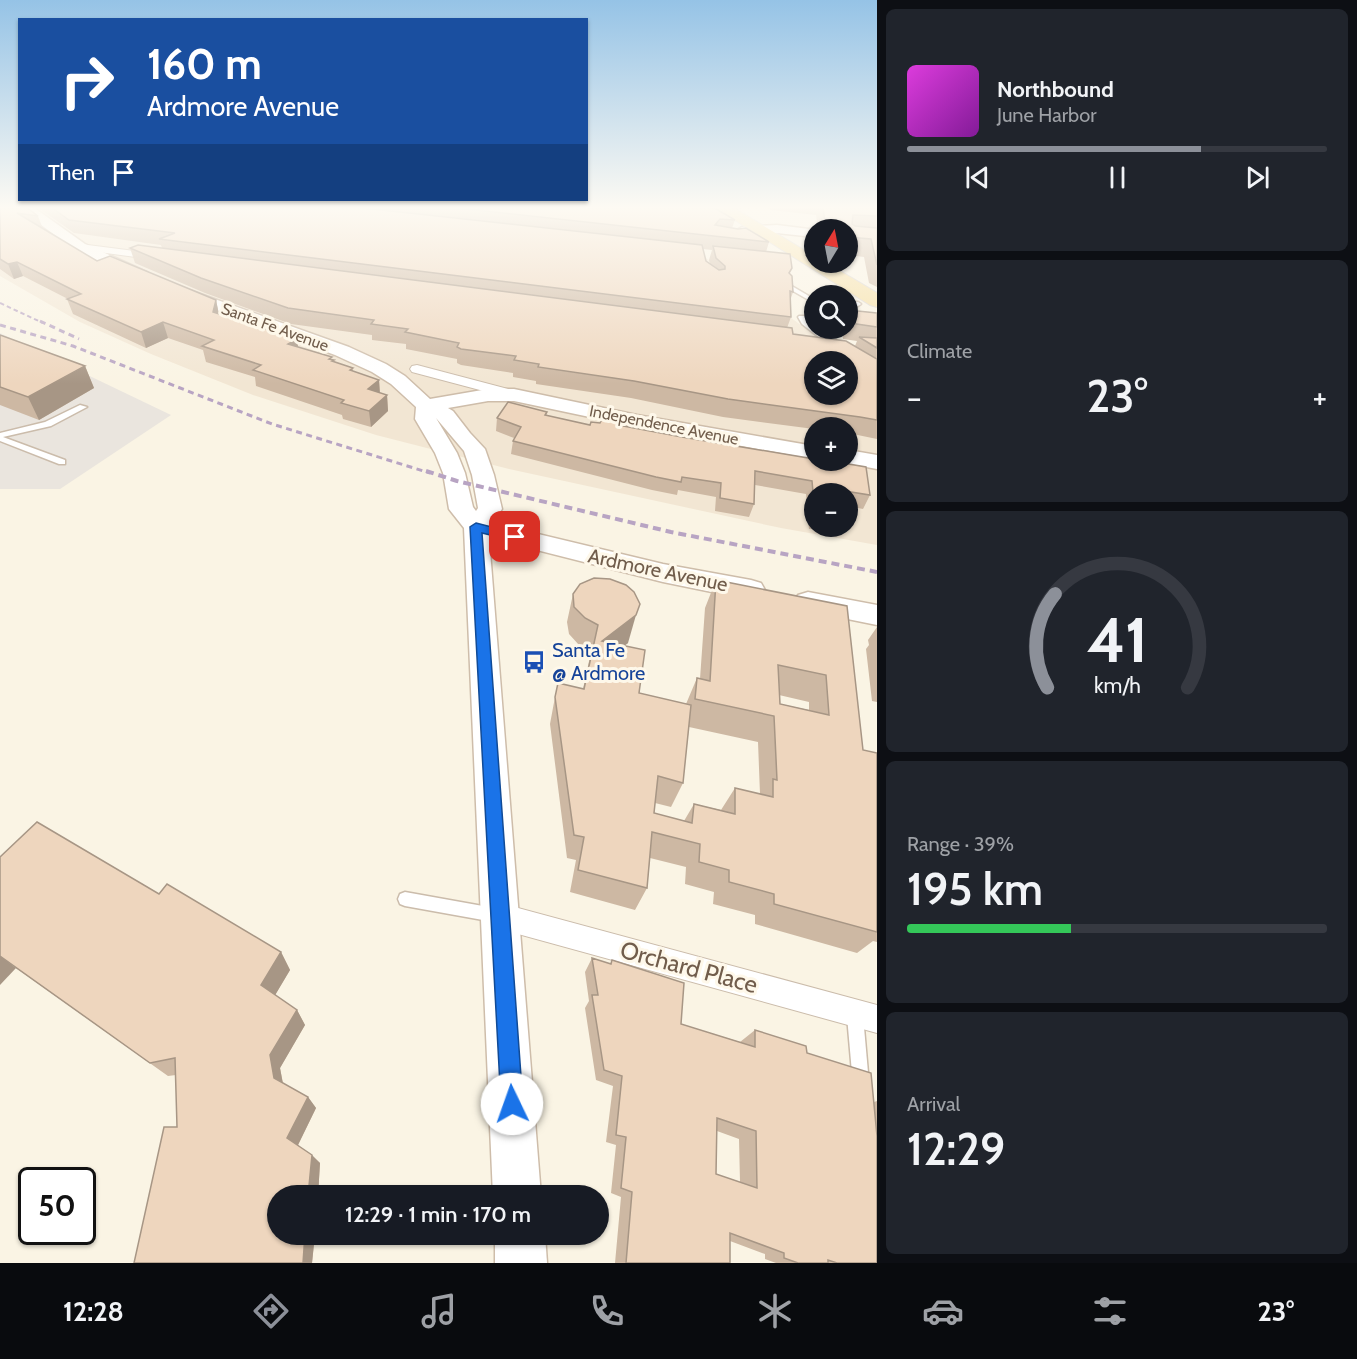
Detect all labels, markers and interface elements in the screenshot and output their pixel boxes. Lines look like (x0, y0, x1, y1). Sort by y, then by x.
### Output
text: 160 m (147, 38, 262, 90)
icon: right (48, 42, 126, 120)
text: Northbound (997, 76, 1114, 103)
text: Ardmore Avenue (147, 90, 339, 123)
text: June Harbor (997, 103, 1097, 127)
icon: arrive (107, 156, 140, 189)
text: Then (48, 159, 95, 186)
icon: previous (961, 161, 994, 194)
icon: pause (1101, 161, 1134, 194)
icon: next (1241, 161, 1274, 194)
north arrow (804, 219, 858, 273)
map controls (804, 219, 858, 537)
button: search (804, 285, 858, 339)
street label: Santa Fe Avenue (219, 299, 331, 355)
text: Climate (907, 339, 972, 363)
button: layers (804, 351, 858, 405)
text: 23° (1086, 369, 1148, 423)
text: − (907, 377, 922, 417)
text: + (1312, 377, 1327, 417)
street label: Independence Avenue (588, 401, 740, 449)
button: + (804, 417, 858, 471)
button: − (804, 483, 858, 537)
pin (489, 511, 540, 562)
icon: arrive (498, 520, 531, 553)
street label: Ardmore Avenue (586, 543, 730, 597)
text: 41 (1086, 603, 1148, 679)
place label: Santa Fe @ Ardmore (552, 638, 645, 685)
bus stop icon: Santa Fe @ Ardmore (521, 649, 547, 675)
text: km/h (1094, 673, 1140, 699)
text: Range · 39% (907, 832, 1014, 856)
text: 195 km (907, 862, 1043, 916)
street label: Orchard Place (617, 935, 761, 999)
position arrow (480, 1072, 544, 1136)
text: Arrival (907, 1092, 960, 1116)
text: 12:29 (907, 1122, 1005, 1176)
speed limit sign: 50 (18, 1167, 96, 1245)
text: 12:29 · 1 min · 170 m (345, 1201, 531, 1228)
icon: directions (250, 1290, 292, 1332)
icon: music (418, 1290, 460, 1332)
icon: phone (586, 1290, 628, 1332)
icon: climate (754, 1290, 796, 1332)
icon: car (922, 1290, 964, 1332)
icon: filters (1089, 1290, 1131, 1332)
text: 12:28 (63, 1295, 124, 1328)
text: 23° (1257, 1295, 1294, 1328)

